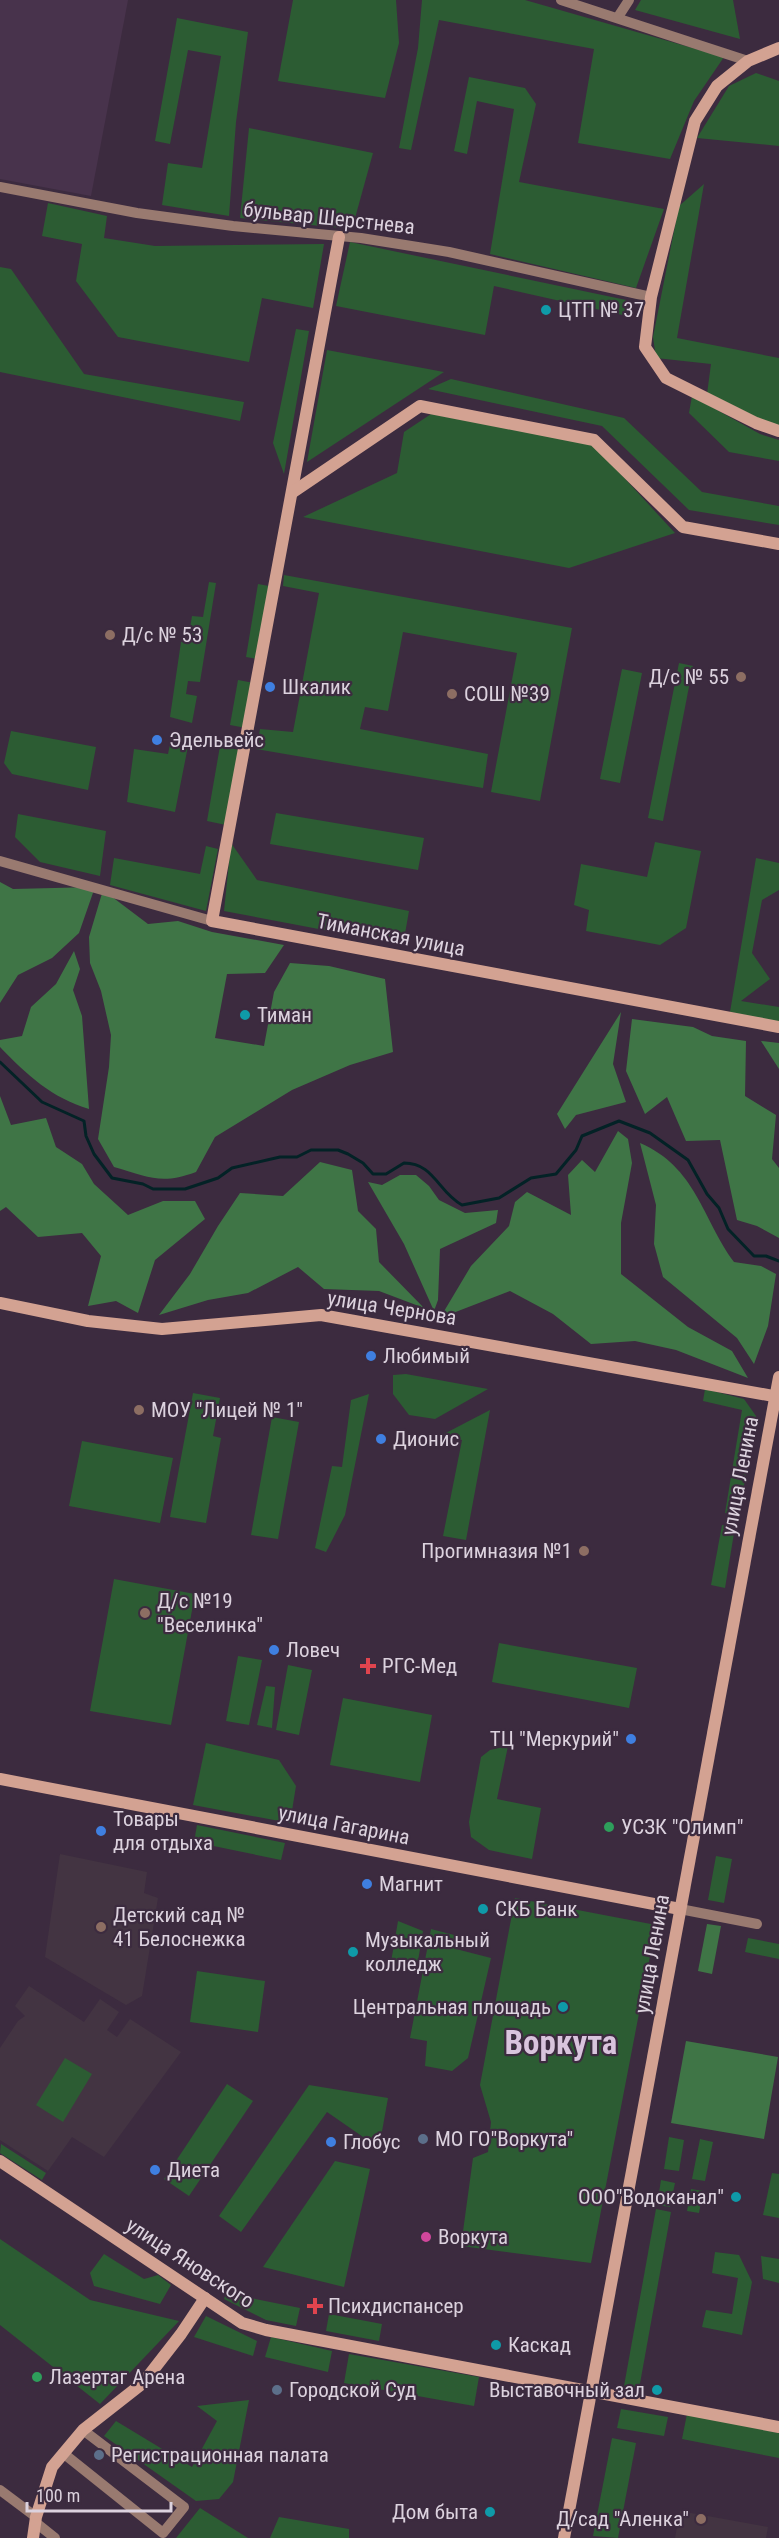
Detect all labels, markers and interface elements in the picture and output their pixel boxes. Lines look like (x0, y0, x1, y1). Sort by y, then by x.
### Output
street label: бульвар Шерстнева (242, 197, 416, 239)
place label: ЦТП № 37 (558, 298, 644, 322)
marker: ЦТП № 37 (539, 303, 553, 317)
place label: Д/с № 53 (122, 623, 202, 647)
marker: Д/с № 53 (103, 628, 117, 642)
place label: Д/с № 55 (649, 665, 729, 689)
marker: Д/с № 55 (734, 670, 748, 684)
place label: Шкалик (282, 675, 351, 699)
marker: Шкалик (263, 680, 277, 694)
place label: СОШ №39 (464, 682, 550, 706)
marker: СОШ №39 (445, 687, 459, 701)
place label: Эдельвейс (169, 728, 264, 752)
marker: Эдельвейс (150, 733, 164, 747)
street label: Тиманская улица (315, 909, 467, 961)
place label: Тиман (257, 1003, 312, 1027)
marker: Тиман (238, 1008, 252, 1022)
street label: улица Чернова (326, 1286, 458, 1330)
place label: Любимый (383, 1344, 470, 1368)
marker: Любимый (364, 1349, 378, 1363)
place label: МОУ "Лицей № 1" (151, 1398, 303, 1422)
marker: МОУ "Лицей № 1" (132, 1403, 146, 1417)
street label: улица Ленина (717, 1415, 763, 1537)
place label: Дионис (393, 1427, 459, 1451)
marker: Дионис (374, 1432, 388, 1446)
place label: Прогимназия №1 (421, 1539, 572, 1563)
marker: Прогимназия №1 (577, 1544, 591, 1558)
place label: Д/с №19 "Веселинка" (157, 1589, 263, 1637)
marker: Д/с №19 "Веселинка" (138, 1606, 152, 1620)
place label: Ловеч (286, 1638, 340, 1662)
marker: Ловеч (267, 1643, 281, 1657)
place label: РГС-Мед (382, 1654, 457, 1678)
marker: РГС-Мед (359, 1657, 377, 1675)
place label: ТЦ "Меркурий" (490, 1727, 619, 1751)
marker: ТЦ "Меркурий" (624, 1732, 638, 1746)
street label: улица Гагарина (276, 1800, 412, 1850)
place label: Товары для отдыха (113, 1807, 213, 1855)
place label: УСЗК "Олимп" (621, 1815, 743, 1839)
marker: УСЗК "Олимп" (602, 1820, 616, 1834)
marker: Товары для отдыха (94, 1824, 108, 1838)
place label: Магнит (379, 1872, 443, 1896)
marker: Магнит (360, 1877, 374, 1891)
street label: улица Ленина (630, 1893, 674, 2015)
place label: СКБ Банк (495, 1897, 577, 1921)
marker: СКБ Банк (476, 1902, 490, 1916)
place label: Детский сад № 41 Белоснежка (113, 1903, 246, 1951)
marker: Детский сад № 41 Белоснежка (94, 1920, 108, 1934)
place label: Музыкальный колледж (365, 1928, 490, 1976)
marker: Музыкальный колледж (346, 1945, 360, 1959)
place label: Центральная площадь (353, 1995, 551, 2019)
marker: Центральная площадь (556, 2000, 570, 2014)
district label: Воркута (505, 2023, 617, 2062)
place label: МО ГО"Воркута" (435, 2127, 573, 2151)
place label: Глобус (343, 2130, 401, 2154)
marker: МО ГО"Воркута" (416, 2132, 430, 2146)
marker: Глобус (324, 2135, 338, 2149)
place label: Диета (167, 2158, 220, 2182)
marker: Диета (148, 2163, 162, 2177)
place label: ООО"Водоканал" (578, 2185, 724, 2209)
marker: ООО"Водоканал" (729, 2190, 743, 2204)
street label: улица Яновского (122, 2213, 258, 2313)
place label: Воркута (438, 2225, 508, 2249)
marker: Воркута (419, 2230, 433, 2244)
place label: Психдиспансер (328, 2294, 464, 2318)
marker: Психдиспансер (306, 2297, 324, 2315)
place label: Каскад (508, 2333, 571, 2357)
marker: Каскад (489, 2338, 503, 2352)
place label: Лазертаг Арена (49, 2365, 185, 2389)
marker: Лазертаг Арена (30, 2370, 44, 2384)
place label: Городской Суд (289, 2378, 416, 2402)
place label: Выставочный зал (489, 2378, 645, 2402)
marker: Городской Суд (270, 2383, 284, 2397)
marker: Выставочный зал (650, 2383, 664, 2397)
place label: Регистрационная палата (111, 2443, 329, 2467)
marker: Регистрационная палата (92, 2448, 106, 2462)
scale bar (27, 2475, 171, 2513)
text: 100 m (36, 2485, 80, 2506)
place label: Дом быта (392, 2500, 478, 2524)
marker: Дом быта (483, 2505, 497, 2519)
place label: Д/сад "Аленка" (556, 2507, 689, 2531)
marker: Д/сад "Аленка" (694, 2512, 708, 2526)

